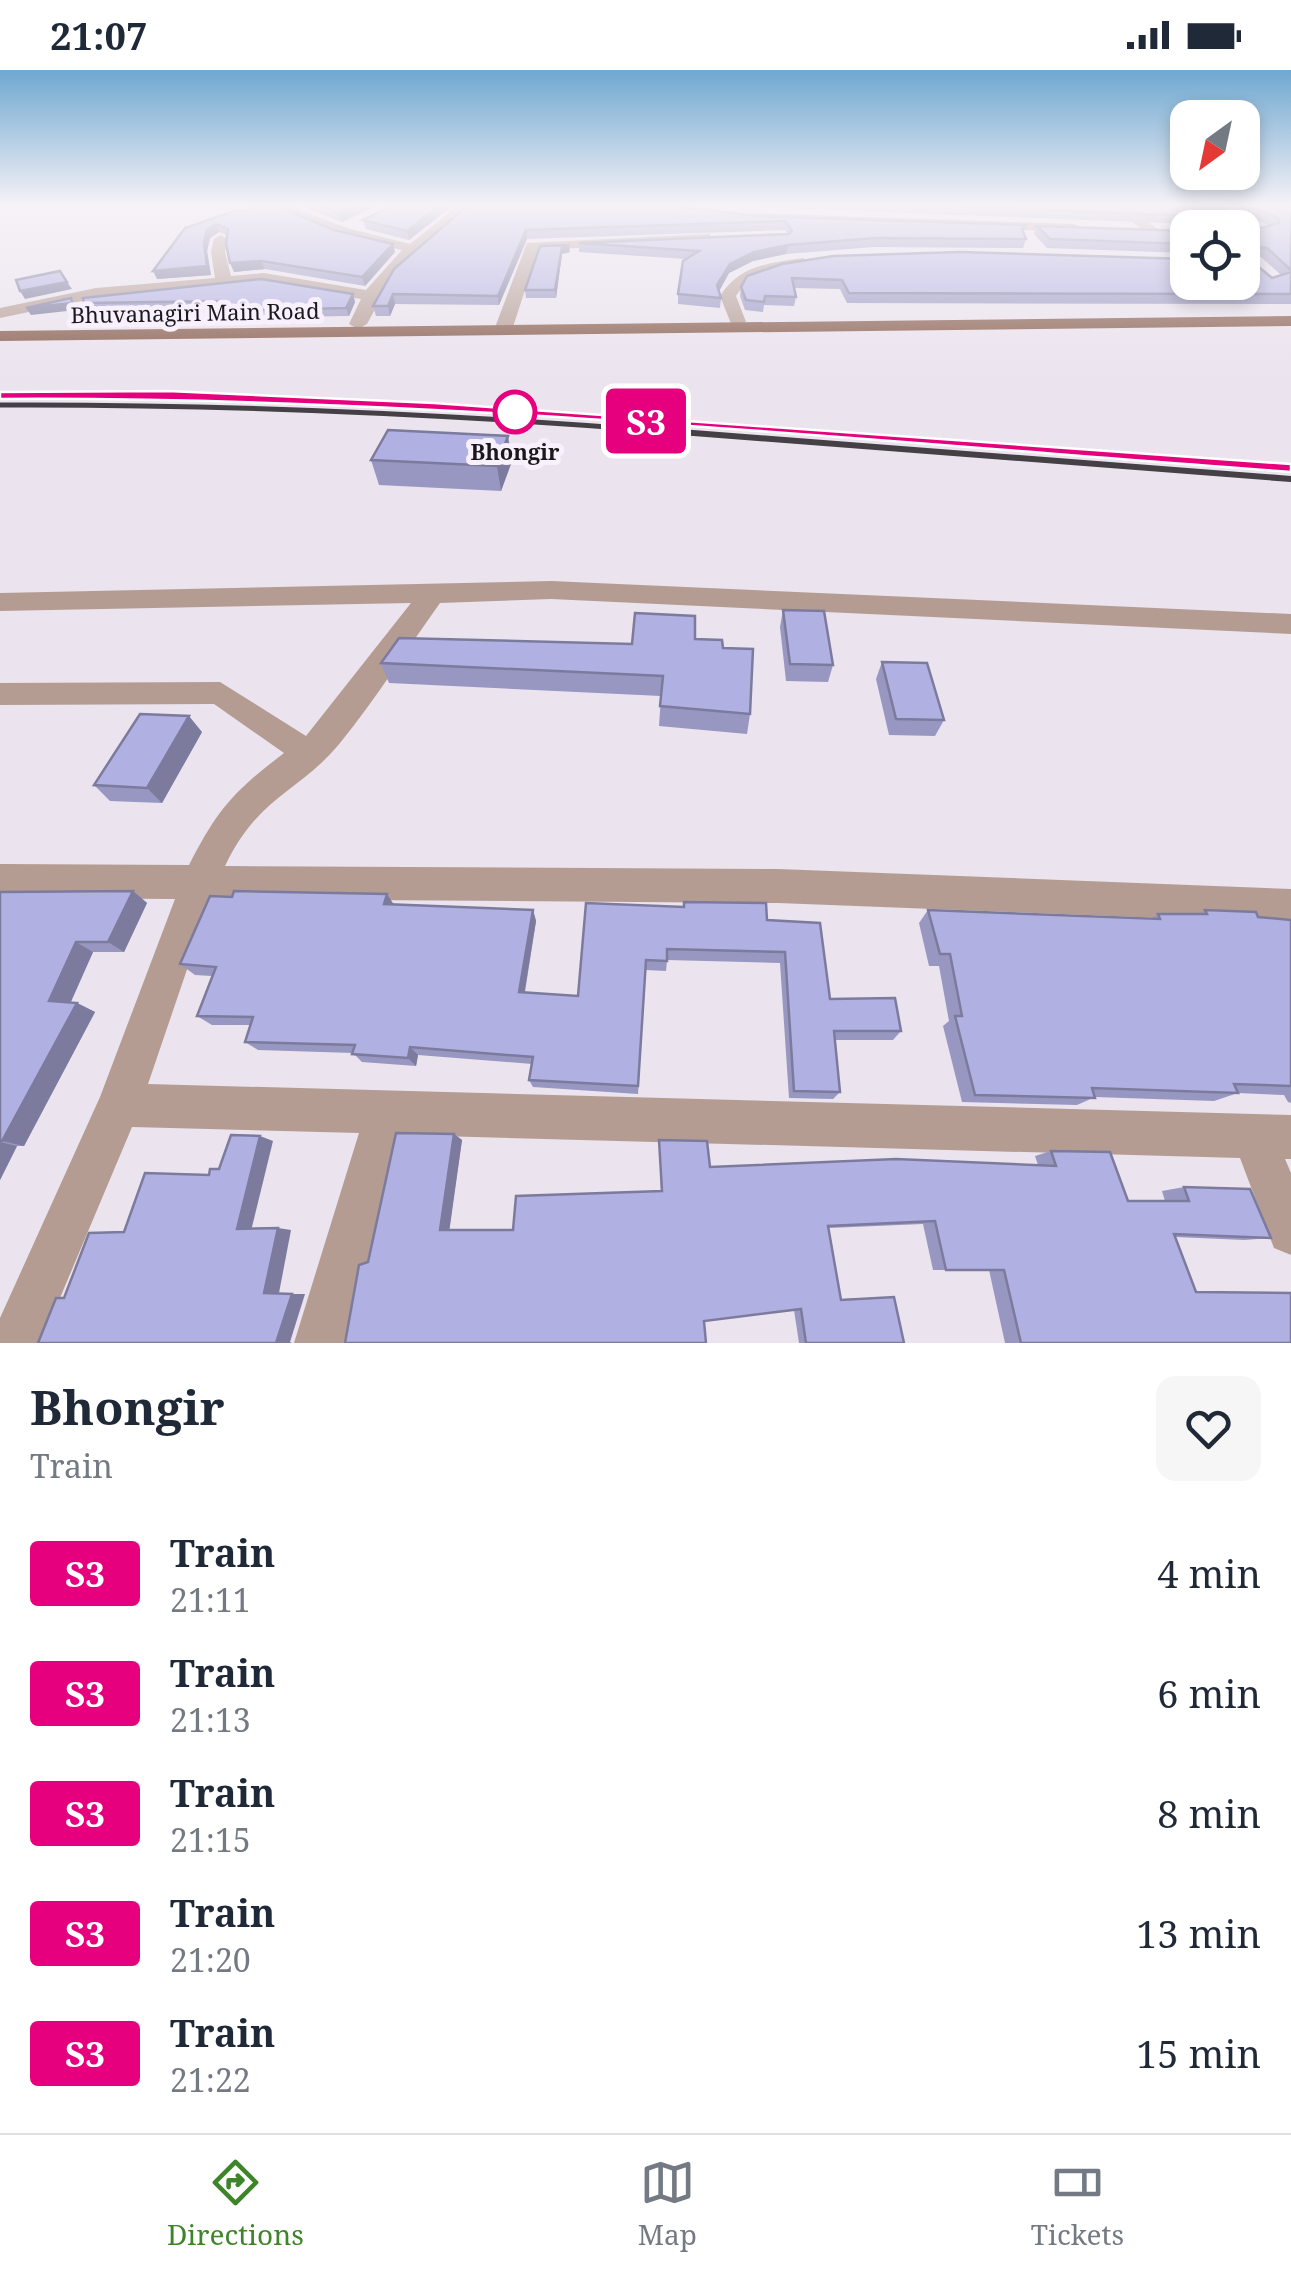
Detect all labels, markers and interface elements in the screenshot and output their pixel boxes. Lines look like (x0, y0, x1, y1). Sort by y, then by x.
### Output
text: 21:07 (50, 9, 147, 61)
north arrow (1170, 100, 1260, 190)
map controls (1170, 100, 1260, 300)
button: locate (1170, 210, 1260, 300)
street label: Bhuvanagiri Main Road (70, 295, 320, 329)
line badge: S3 (601, 388, 691, 454)
marker: Bhongir (494, 391, 536, 433)
text: S3 (626, 398, 666, 445)
place label: Bhongir (470, 436, 560, 466)
text: Bhongir (30, 1374, 225, 1439)
button: heart (1156, 1376, 1261, 1481)
text: Train (30, 1444, 113, 1487)
text: Train (170, 1526, 275, 1578)
text: 4 min (1157, 1547, 1261, 1599)
text: S3 (65, 1550, 105, 1597)
text: 21:11 (170, 1578, 251, 1621)
text: Train (170, 1646, 275, 1698)
text: 6 min (1157, 1667, 1261, 1719)
text: S3 (65, 1670, 105, 1717)
text: 21:13 (170, 1698, 251, 1741)
text: Train (170, 1766, 275, 1818)
text: 8 min (1157, 1787, 1261, 1839)
text: S3 (65, 1790, 105, 1837)
text: 21:15 (170, 1818, 251, 1861)
text: Train (170, 1886, 275, 1938)
text: 13 min (1136, 1907, 1261, 1959)
text: S3 (65, 1910, 105, 1957)
text: 21:20 (170, 1938, 251, 1981)
text: Train (170, 2006, 275, 2058)
text: 15 min (1136, 2027, 1261, 2079)
text: S3 (65, 2030, 105, 2077)
text: 21:22 (170, 2058, 251, 2101)
tab: Directions (167, 2155, 304, 2253)
tab: Map (638, 2155, 697, 2253)
tab: Tickets (1031, 2155, 1124, 2253)

